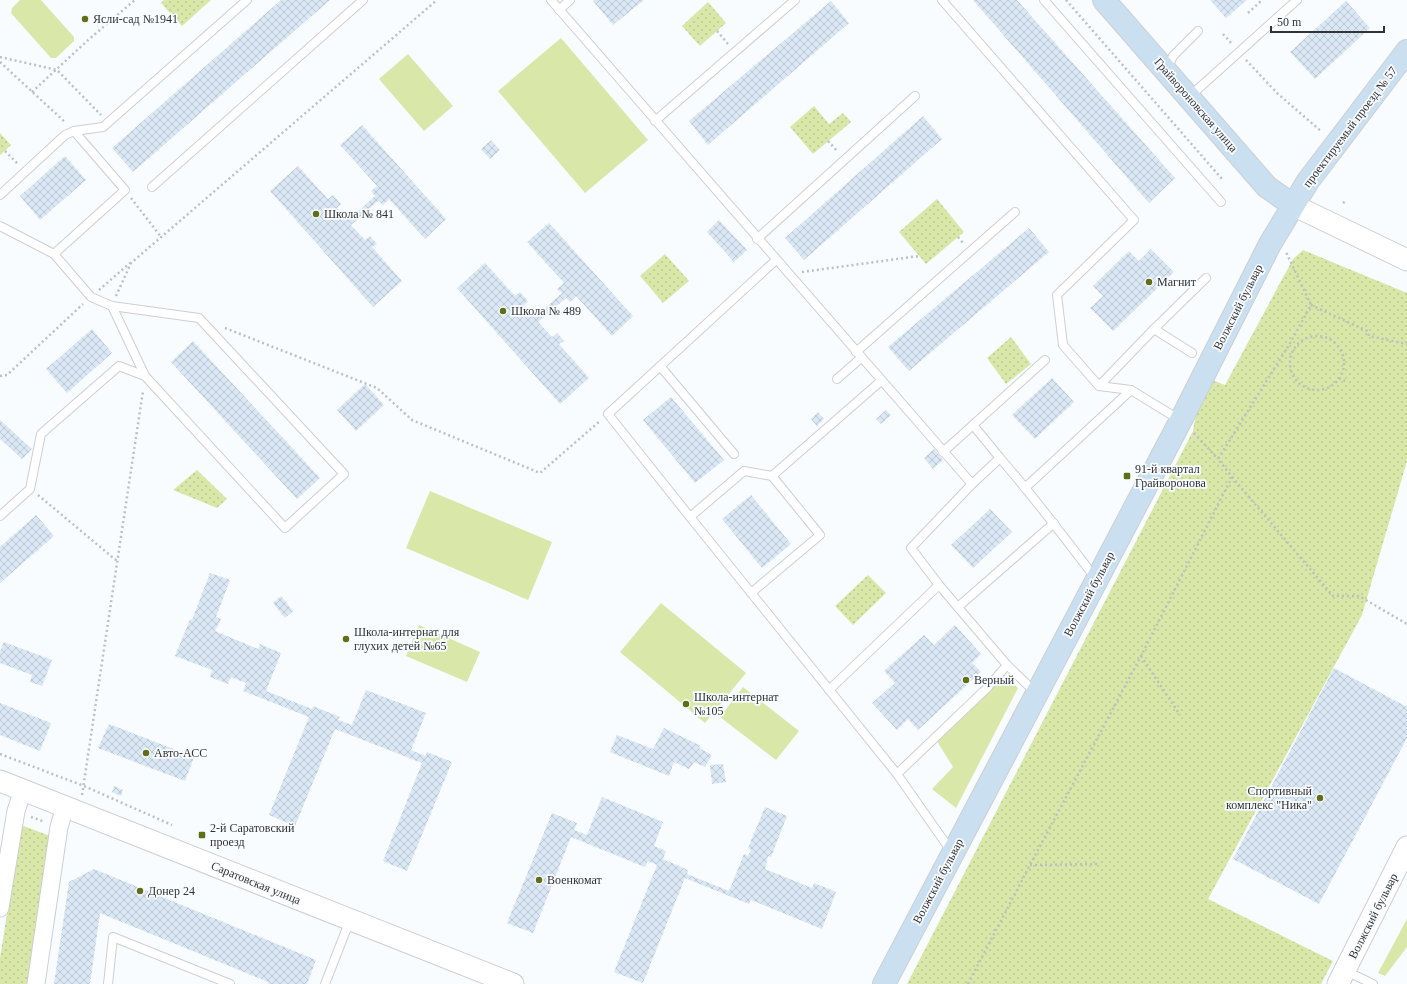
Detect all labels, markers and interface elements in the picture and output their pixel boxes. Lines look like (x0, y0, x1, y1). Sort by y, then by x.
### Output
scale bar (1271, 8, 1384, 34)
place label: Ясли-сад №1941 (93, 12, 178, 26)
marker: Ясли-сад №1941 (80, 14, 90, 24)
text: 50 m (1277, 15, 1302, 29)
street label: Грайвороновская улица (1151, 55, 1241, 155)
street label: проектируемый проезд № 57 (1300, 64, 1400, 190)
place label: Школа № 841 (324, 207, 394, 221)
marker: Школа № 841 (311, 209, 321, 219)
street label: Волжский бульвар (1210, 262, 1266, 352)
place label: Магнит (1157, 275, 1197, 289)
marker: Магнит (1144, 277, 1154, 287)
place label: Школа № 489 (511, 304, 581, 318)
marker: Школа № 489 (498, 306, 508, 316)
place label: 91-й квартал Грайворонова (1135, 462, 1206, 490)
marker: 91-й квартал Грайворонова (1122, 471, 1132, 481)
street label: Волжский бульвар (1061, 549, 1117, 639)
place label: Школа-интернат для глухих детей №65 (354, 625, 460, 653)
marker: Школа-интернат для глухих детей №65 (341, 634, 351, 644)
place label: Верный (974, 673, 1015, 687)
marker: Верный (961, 675, 971, 685)
place label: Школа-интернат №105 (694, 690, 779, 718)
marker: Школа-интернат №105 (681, 699, 691, 709)
place label: Авто-АСС (154, 746, 207, 760)
marker: Авто-АСС (141, 748, 151, 758)
place label: Спортивный комплекс "Ника" (1226, 784, 1313, 812)
marker: Спортивный комплекс "Ника" (1315, 793, 1325, 803)
place label: 2-й Саратовский проезд (210, 821, 295, 849)
marker: 2-й Саратовский проезд (197, 830, 207, 840)
street label: Волжский бульвар (910, 836, 966, 926)
street label: Саратовская улица (209, 859, 304, 908)
street label: Волжский бульвар (1345, 871, 1401, 961)
place label: Военкомат (547, 873, 602, 887)
marker: Военкомат (534, 875, 544, 885)
place label: Донер 24 (148, 884, 195, 898)
marker: Донер 24 (135, 886, 145, 896)

